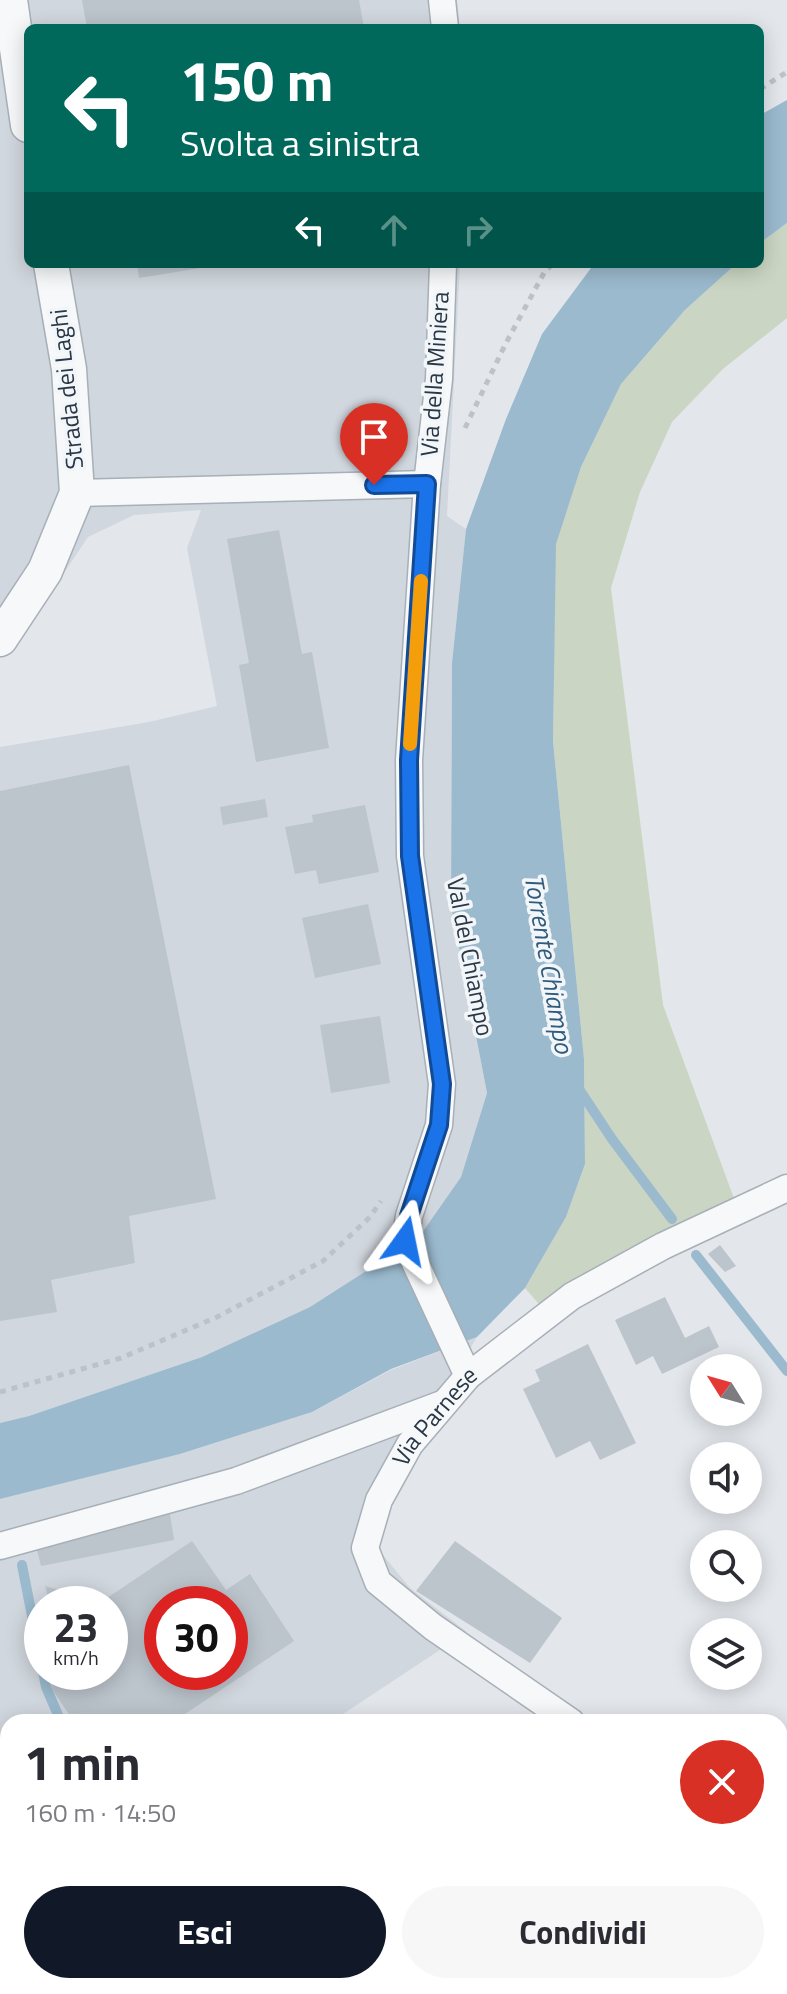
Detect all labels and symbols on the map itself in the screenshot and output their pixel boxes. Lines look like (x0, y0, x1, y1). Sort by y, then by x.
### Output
street label: Via della Miniera (410, 290, 458, 458)
street label: Strada dei Laghi (40, 307, 92, 471)
pin (340, 403, 408, 485)
water label: Torrente Chiampo (515, 872, 585, 1057)
street label: Val del Chiampo (438, 875, 504, 1039)
position arrow (363, 1199, 447, 1283)
north arrow (690, 1354, 762, 1426)
street label: Via Parnese (382, 1357, 484, 1472)
speed limit sign: 30 (144, 1586, 248, 1690)

